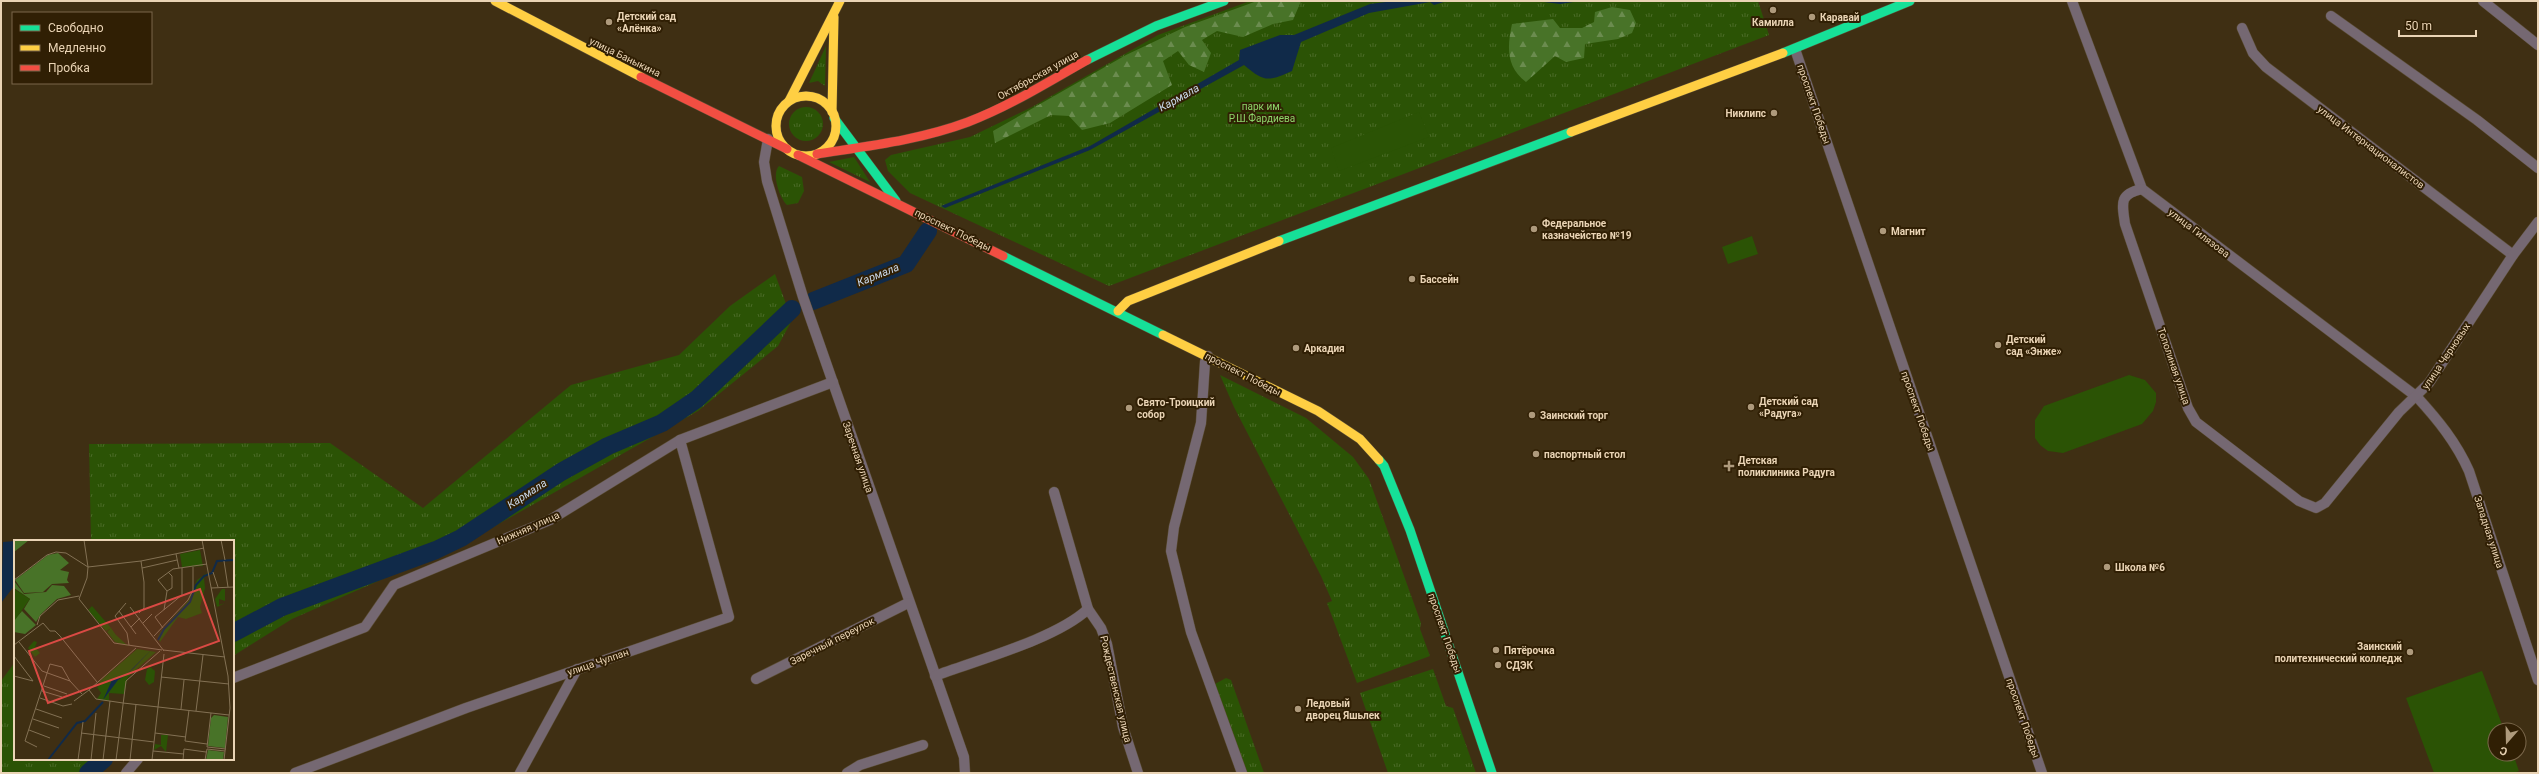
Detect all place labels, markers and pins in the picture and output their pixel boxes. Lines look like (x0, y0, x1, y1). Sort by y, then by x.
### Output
marker: Камилла (1768, 5, 1778, 15)
place label: Детский сад «Алёнка» (617, 11, 677, 34)
marker: Каравай (1807, 12, 1817, 22)
place label: Каравай (1820, 12, 1860, 23)
marker: Детский сад «Алёнка» (604, 17, 614, 27)
place label: Камилла (1752, 17, 1795, 28)
place label: Никлипс (1725, 108, 1766, 119)
marker: Никлипс (1769, 108, 1779, 118)
place label: Федеральное казначейство №19 (1542, 218, 1632, 241)
marker: Федеральное казначейство №19 (1529, 224, 1539, 234)
marker: Магнит (1878, 226, 1888, 236)
place label: Магнит (1891, 226, 1926, 237)
marker: Бассейн (1407, 274, 1417, 284)
place label: Бассейн (1420, 274, 1459, 285)
place label: Детский сад «Энже» (2006, 334, 2061, 357)
marker: Детский сад «Энже» (1993, 340, 2003, 350)
marker: Аркадия (1291, 343, 1301, 353)
place label: Аркадия (1304, 343, 1345, 354)
place label: Детский сад «Радуга» (1759, 396, 1819, 419)
place label: Свято-Троицкий собор (1137, 397, 1215, 420)
marker: Детский сад «Радуга» (1746, 402, 1756, 412)
marker: Свято-Троицкий собор (1124, 403, 1134, 413)
marker: Заинский торг (1527, 410, 1537, 420)
place label: Заинский торг (1540, 410, 1609, 421)
marker: паспортный стол (1531, 449, 1541, 459)
place label: паспортный стол (1544, 449, 1626, 460)
place label: Детская поликлиника Радуга (1738, 455, 1836, 478)
marker: Детская поликлиника Радуга (1723, 460, 1735, 472)
marker: Школа №6 (2102, 562, 2112, 572)
place label: Школа №6 (2115, 562, 2165, 573)
place label: Заинский политехнический колледж (2275, 641, 2402, 664)
marker: Пятёрочка (1491, 645, 1501, 655)
place label: Пятёрочка (1504, 645, 1555, 656)
marker: Заинский политехнический колледж (2405, 647, 2415, 657)
marker: СДЭК (1493, 660, 1503, 670)
place label: СДЭК (1506, 660, 1533, 671)
place label: Ледовый дворец Яшьлек (1306, 698, 1380, 721)
marker: Ледовый дворец Яшьлек (1293, 704, 1303, 714)

